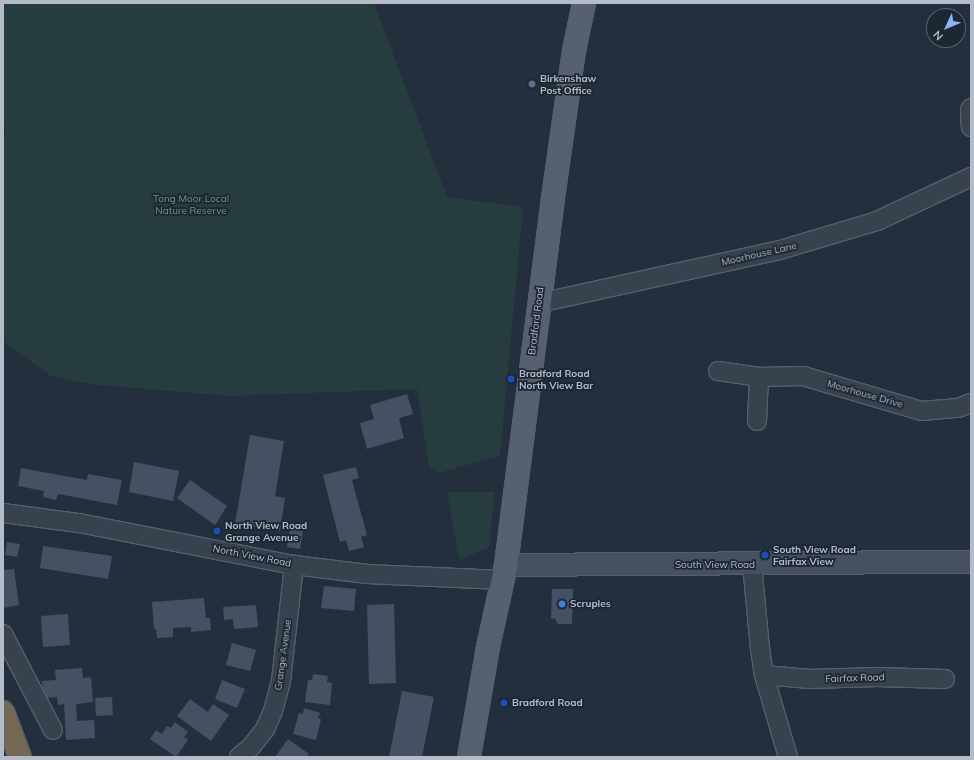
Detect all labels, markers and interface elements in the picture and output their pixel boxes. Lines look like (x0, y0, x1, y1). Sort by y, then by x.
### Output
north arrow (926, 8, 966, 48)
text: N (930, 28, 946, 43)
place label: Birkenshaw Post Office (540, 72, 596, 96)
marker: Birkenshaw Post Office (527, 79, 537, 89)
park label: Tong Moor Local Nature Reserve (153, 192, 229, 216)
street label: Moorhouse Lane (720, 240, 798, 268)
street label: Bradford Road (526, 287, 546, 355)
place label: Bradford Road North View Bar (519, 367, 593, 390)
marker: Bradford Road North View Bar (506, 374, 516, 384)
street label: Moorhouse Drive (826, 377, 904, 411)
place label: North View Road Grange Avenue (225, 519, 307, 542)
marker: North View Road Grange Avenue (212, 526, 222, 536)
street label: North View Road (212, 543, 292, 569)
place label: South View Road Fairfax View (773, 543, 856, 566)
marker: South View Road Fairfax View (760, 550, 770, 560)
street label: South View Road (675, 559, 755, 571)
place label: Scruples (570, 598, 611, 610)
marker: Scruples (557, 599, 567, 609)
street label: Grange Avenue (272, 619, 294, 691)
street label: Fairfax Road (825, 671, 885, 685)
place label: Bradford Road (512, 697, 583, 709)
marker: Bradford Road (499, 698, 509, 708)

